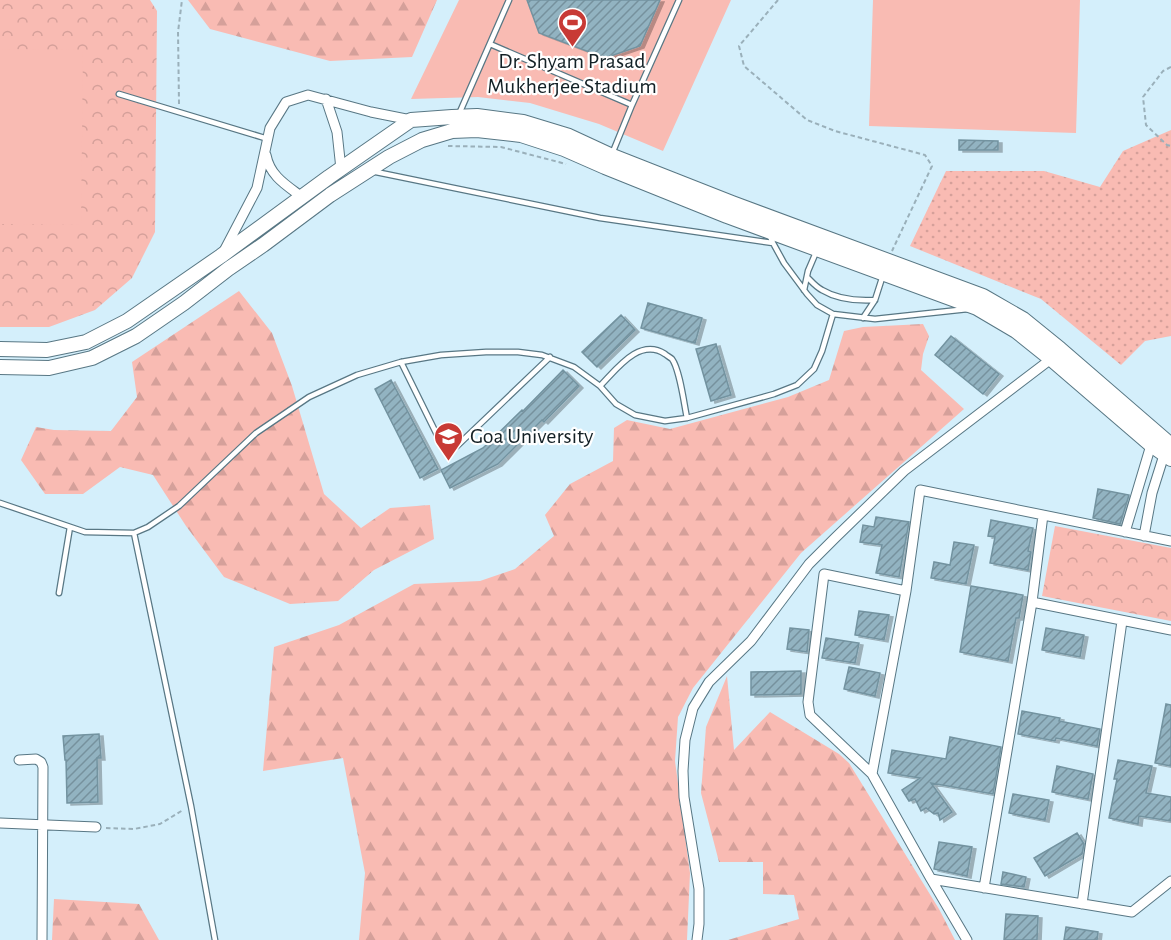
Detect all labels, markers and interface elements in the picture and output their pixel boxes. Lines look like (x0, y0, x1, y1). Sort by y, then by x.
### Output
sports icon: Dr. Shyam Prasad Mukherjee Stadium (556, 6, 588, 48)
place label: Dr. Shyam Prasad Mukherjee Stadium (487, 50, 657, 97)
school or university icon: Goa University (433, 420, 465, 462)
place label: Goa University (470, 425, 594, 447)

